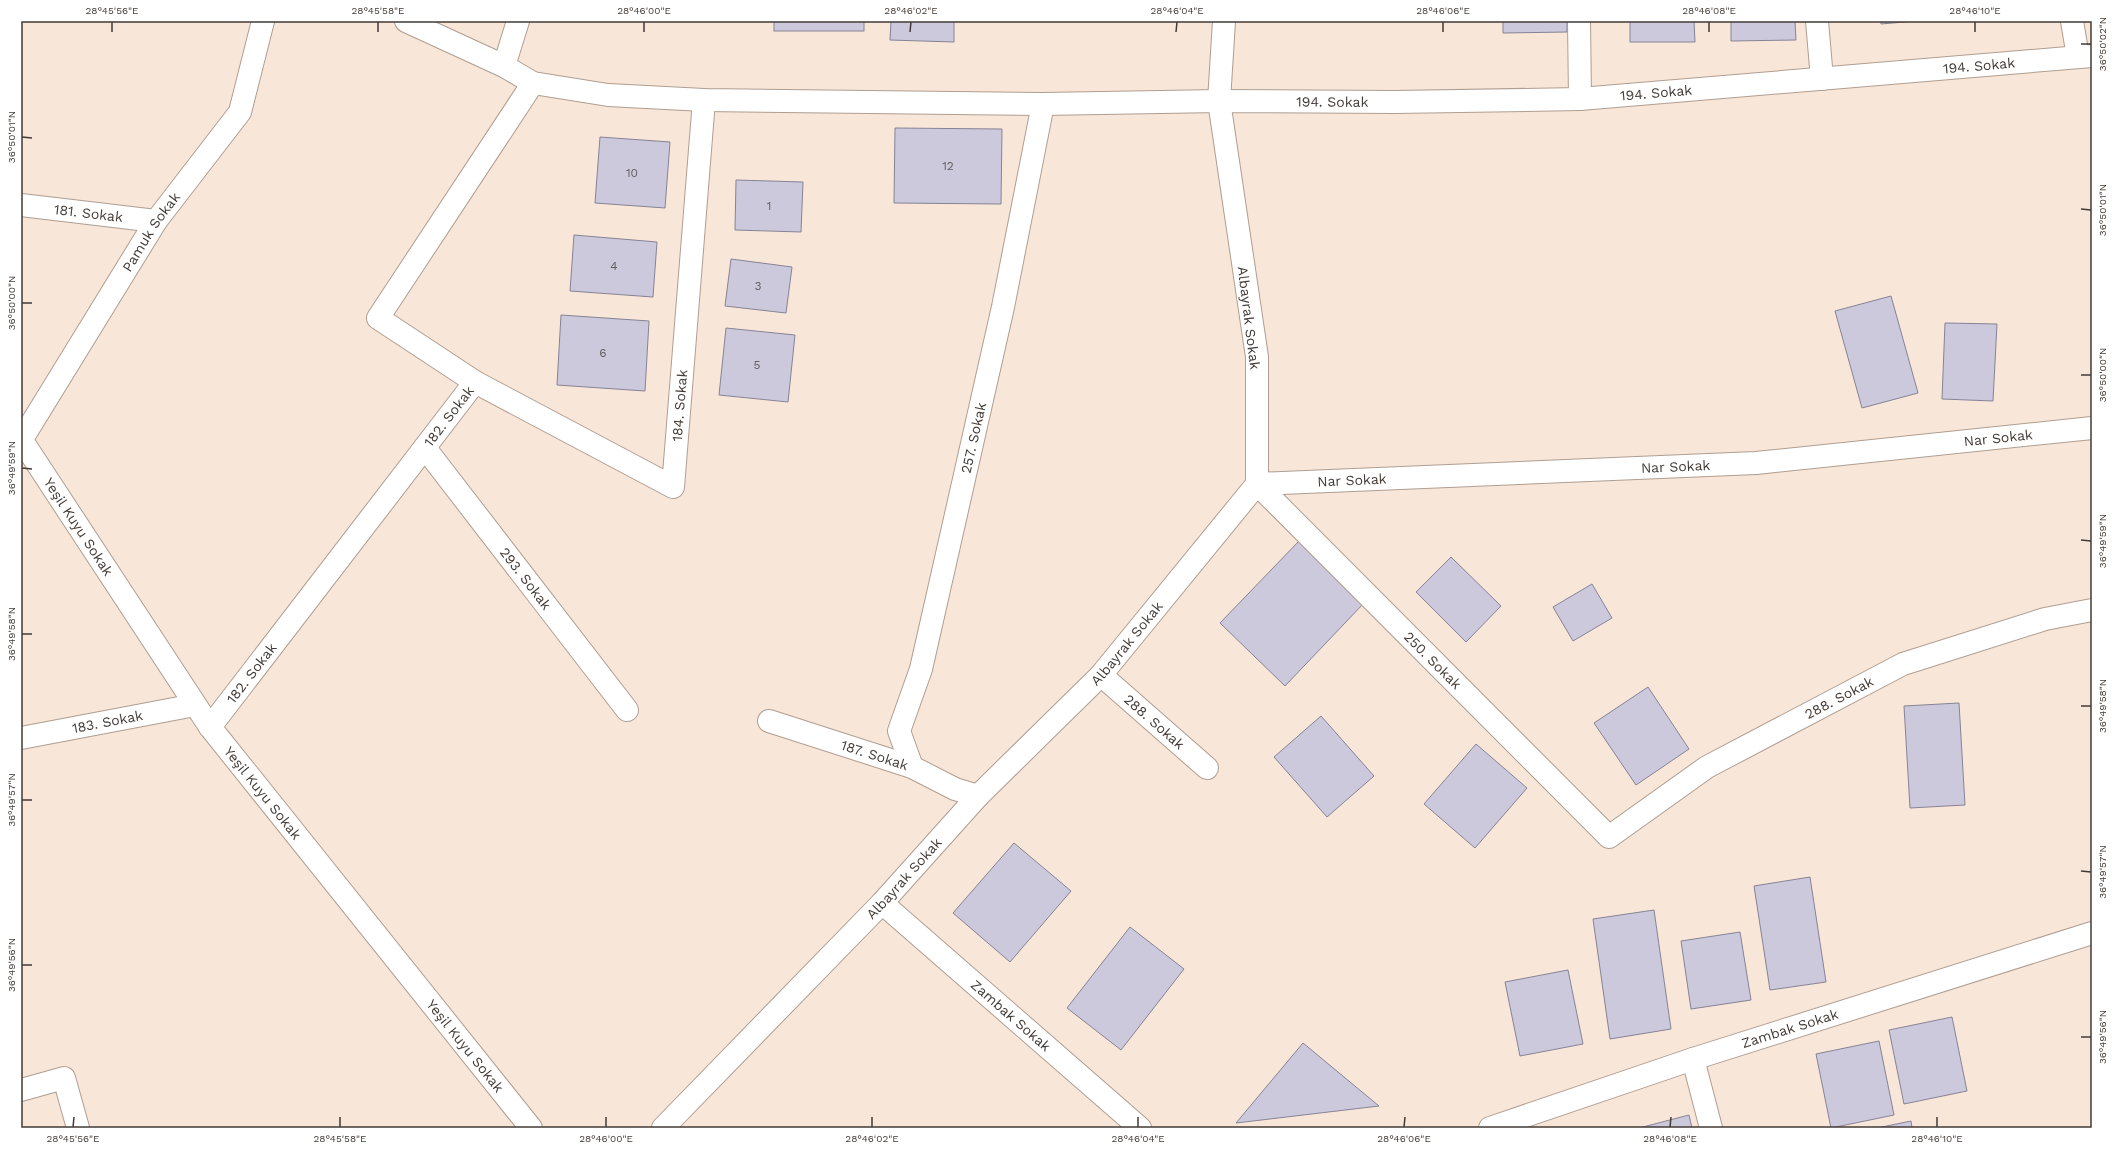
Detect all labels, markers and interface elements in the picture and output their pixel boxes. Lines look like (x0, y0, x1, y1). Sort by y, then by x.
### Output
text: 28°45'56"E (86, 5, 138, 16)
text: 28°45'58"E (352, 5, 405, 16)
text: 28°46'00"E (617, 5, 671, 16)
text: 28°46'02"E (884, 5, 938, 16)
text: 28°46'04"E (1150, 5, 1204, 16)
text: 28°46'06"E (1416, 5, 1470, 16)
text: 28°46'08"E (1682, 5, 1736, 16)
text: 28°46'10"E (1949, 5, 2001, 16)
text: 36°50'02"N (2097, 17, 2108, 71)
street label: 194. Sokak (1942, 54, 2016, 76)
street label: 194. Sokak (1620, 82, 1693, 104)
street label: 194. Sokak (1296, 93, 1369, 110)
text: 36°50'01"N (6, 111, 17, 163)
house number: 12 (942, 159, 954, 173)
house number: 10 (626, 166, 638, 180)
text: 36°50'01"N (2097, 184, 2108, 236)
street label: Pamuk Sokak (119, 189, 183, 275)
house number: 1 (767, 199, 771, 213)
street label: 181. Sokak (53, 201, 124, 225)
house number: 4 (610, 259, 618, 273)
street label: Albayrak Sokak (1235, 265, 1263, 371)
text: 36°50'00"N (6, 276, 17, 330)
house number: 3 (755, 279, 762, 293)
house number: 6 (599, 346, 607, 360)
text: 36°50'00"N (2097, 348, 2108, 402)
house number: 5 (754, 358, 761, 372)
street label: 184. Sokak (669, 369, 690, 442)
street label: 182. Sokak (421, 383, 477, 449)
street label: 257. Sokak (958, 401, 989, 475)
street label: Nar Sokak (1963, 426, 2034, 449)
text: 36°49'59"N (6, 441, 17, 495)
street label: Nar Sokak (1641, 457, 1711, 476)
street label: Nar Sokak (1317, 471, 1387, 489)
street label: Yeşil Kuyu Sokak (41, 475, 117, 579)
text: 36°49'59"N (2097, 514, 2108, 568)
street label: 293. Sokak (497, 544, 555, 613)
street label: Albayrak Sokak (1087, 598, 1166, 689)
text: 36°49'58"N (6, 607, 17, 661)
street label: 250. Sokak (1401, 628, 1465, 692)
street label: 182. Sokak (223, 640, 280, 706)
street label: 288. Sokak (1802, 673, 1876, 722)
text: 36°49'58"N (2097, 679, 2108, 733)
street label: 288. Sokak (1121, 691, 1188, 753)
street label: 183. Sokak (71, 707, 144, 736)
street label: 187. Sokak (839, 737, 910, 773)
street label: Yeşil Kuyu Sokak (221, 743, 305, 843)
text: 36°49'57"N (6, 773, 17, 827)
street label: Albayrak Sokak (863, 834, 945, 922)
text: 36°49'57"N (2097, 845, 2108, 899)
text: 36°49'56"N (6, 938, 17, 992)
street label: Zambak Sokak (968, 976, 1054, 1054)
street label: Yeşil Kuyu Sokak (423, 996, 507, 1095)
street label: Zambak Sokak (1740, 1006, 1840, 1051)
text: 36°49'56"N (2097, 1010, 2108, 1064)
text: 28°45'56"E (47, 1133, 99, 1144)
text: 28°45'58"E (314, 1133, 367, 1144)
text: 28°46'00"E (579, 1133, 633, 1144)
text: 28°46'02"E (845, 1133, 899, 1144)
text: 28°46'04"E (1111, 1133, 1165, 1144)
text: 28°46'06"E (1377, 1133, 1431, 1144)
text: 28°46'08"E (1643, 1133, 1697, 1144)
text: 28°46'10"E (1911, 1133, 1963, 1144)

